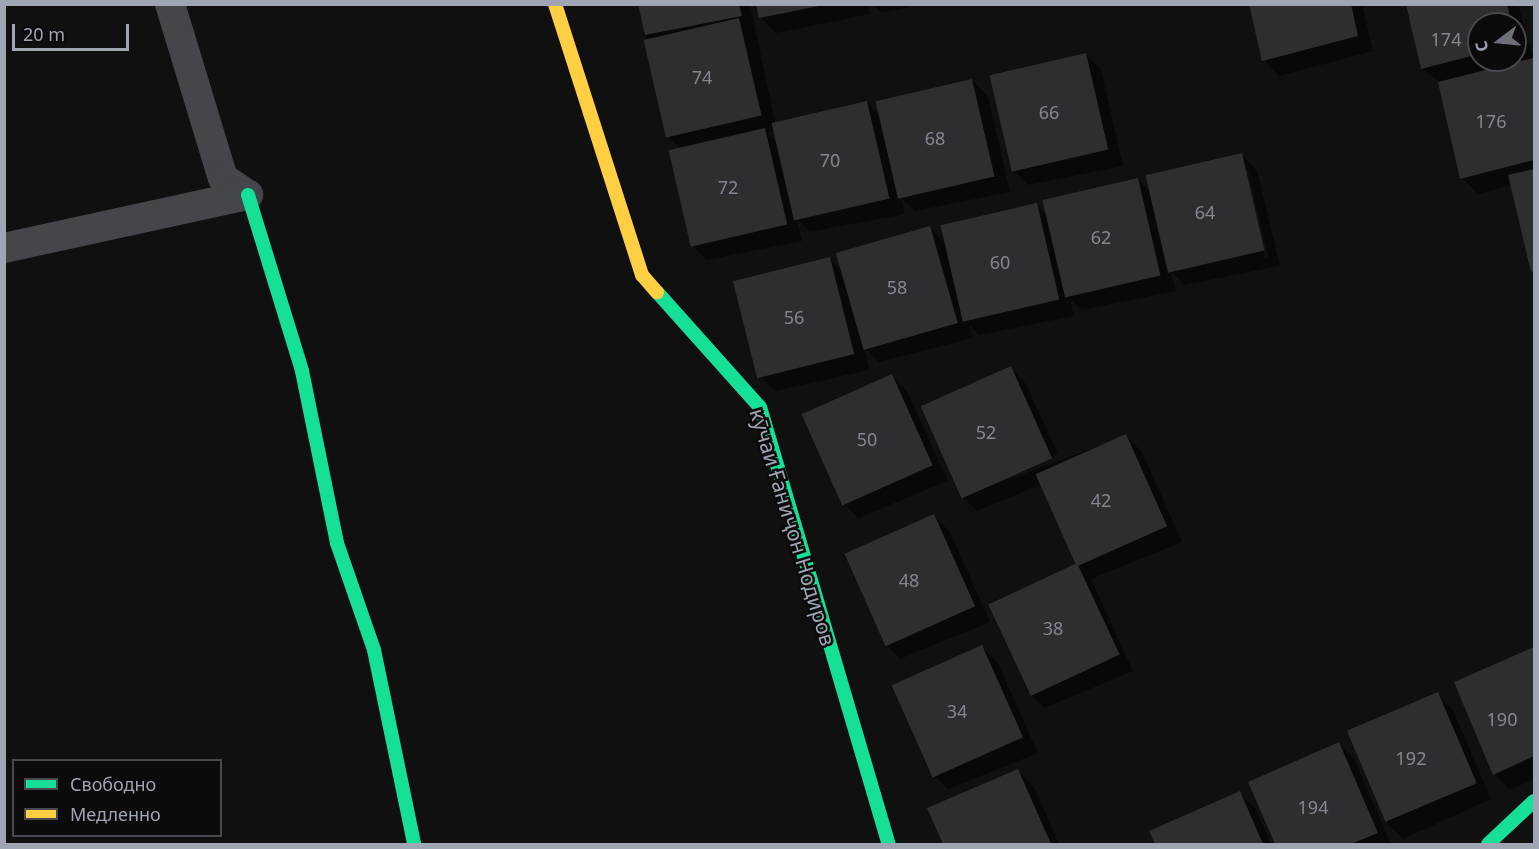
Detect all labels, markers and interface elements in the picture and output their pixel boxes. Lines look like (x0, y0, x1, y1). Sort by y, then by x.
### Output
scale bar (15, 12, 132, 50)
north arrow (1467, 12, 1527, 72)
text: 20 m (23, 22, 65, 46)
house number: 174 (1431, 28, 1461, 50)
text: С (1470, 38, 1494, 54)
house number: 74 (692, 66, 712, 88)
house number: 66 (1039, 101, 1059, 123)
house number: 176 (1476, 110, 1506, 132)
house number: 68 (925, 127, 945, 149)
house number: 70 (820, 149, 840, 171)
house number: 72 (718, 176, 738, 198)
house number: 64 (1195, 201, 1215, 223)
house number: 62 (1091, 226, 1111, 248)
house number: 60 (990, 251, 1010, 273)
house number: 58 (887, 276, 907, 298)
house number: 56 (784, 306, 804, 328)
street label: кӯчаи Ғаниҷон Нодиров (745, 405, 841, 649)
house number: 52 (976, 421, 996, 443)
house number: 50 (857, 428, 877, 450)
house number: 42 (1091, 489, 1111, 511)
house number: 48 (899, 569, 919, 591)
house number: 38 (1043, 617, 1063, 639)
house number: 34 (947, 700, 967, 722)
house number: 190 (1487, 708, 1517, 730)
house number: 192 (1396, 747, 1426, 769)
legend (12, 759, 222, 837)
text: Свободно (70, 772, 156, 796)
house number: 194 (1298, 796, 1328, 818)
text: Медленно (70, 802, 161, 826)

